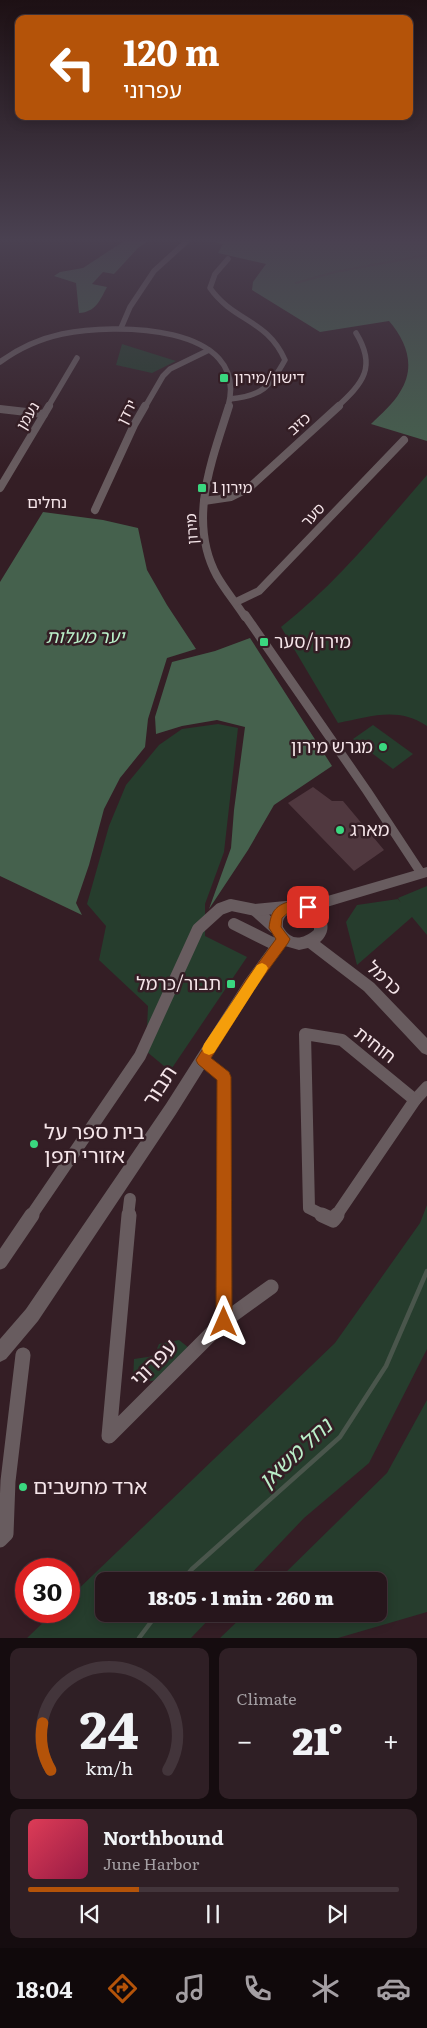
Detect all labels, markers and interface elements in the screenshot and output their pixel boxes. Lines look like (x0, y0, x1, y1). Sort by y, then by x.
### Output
text: 120 m (123, 25, 220, 77)
icon: left (40, 35, 105, 100)
text: עפרוני (123, 72, 182, 105)
place label: דישון/מירון (234, 365, 305, 388)
marker: דישון/מירון (218, 372, 230, 384)
street label: ירדן (110, 395, 142, 428)
street label: נעמן (9, 397, 44, 434)
street label: כזיב (281, 406, 315, 440)
place label: מירון 1 (212, 475, 253, 498)
marker: מירון 1 (196, 482, 208, 494)
district label: נחלים (27, 489, 67, 513)
street label: סער (294, 496, 329, 531)
street label: מירון (178, 513, 203, 546)
park label: יער מעלות (46, 622, 126, 649)
place label: מירון/סער (274, 627, 351, 654)
marker: מירון/סער (258, 636, 270, 648)
place label: מגרש מירון (291, 732, 373, 759)
marker: מגרש מירון (377, 741, 389, 753)
place label: מארג (350, 815, 390, 842)
marker: מארג (334, 824, 346, 836)
pin (287, 886, 329, 928)
icon: arrive (294, 893, 322, 921)
street label: כרמל (361, 953, 409, 1000)
place label: תבור/כרמל (136, 969, 221, 996)
marker: תבור/כרמל (225, 978, 237, 990)
street label: חוחית (349, 1019, 403, 1069)
street label: תבור (133, 1058, 183, 1111)
place label: בית ספר על אזורי תפן (44, 1114, 145, 1169)
marker: בית ספר על אזורי תפן (28, 1138, 40, 1150)
position arrow (197, 1295, 249, 1347)
street label: עפרוני (121, 1330, 183, 1392)
water label: נחל משאן (250, 1408, 339, 1495)
place label: ארד מחשבים (33, 1469, 147, 1500)
marker: ארד מחשבים (17, 1481, 29, 1493)
speed limit sign: 30 (15, 1558, 80, 1623)
text: 18:05 · 1 min · 260 m (148, 1583, 334, 1611)
text: Climate (237, 1686, 297, 1710)
text: 24 (80, 1688, 139, 1765)
text: 21° (292, 1710, 343, 1767)
text: − (237, 1718, 253, 1760)
text: + (383, 1718, 399, 1760)
text: km/h (85, 1754, 133, 1781)
text: Northbound (103, 1823, 224, 1851)
text: June Harbor (103, 1851, 199, 1875)
icon: previous (76, 1900, 104, 1928)
icon: pause (199, 1900, 227, 1928)
icon: next (323, 1900, 351, 1928)
icon: directions (105, 1971, 140, 2006)
icon: music (173, 1971, 208, 2006)
icon: phone (240, 1971, 275, 2006)
icon: climate (308, 1971, 343, 2006)
icon: car (376, 1971, 411, 2006)
text: 18:04 (16, 1972, 72, 2005)

